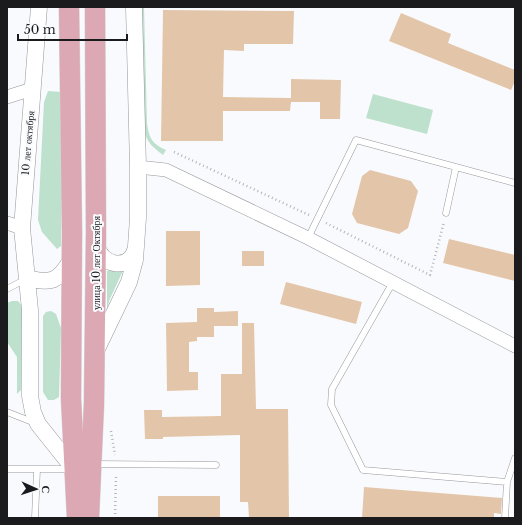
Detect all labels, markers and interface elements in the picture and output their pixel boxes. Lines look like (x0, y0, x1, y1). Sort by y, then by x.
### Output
scale bar (18, 16, 127, 42)
text: 50 m (24, 22, 56, 37)
street label: 10 лет октября (19, 110, 37, 176)
street label: улица 10 лет Октября (90, 216, 103, 310)
north arrow (16, 469, 56, 509)
text: С (39, 485, 53, 494)

